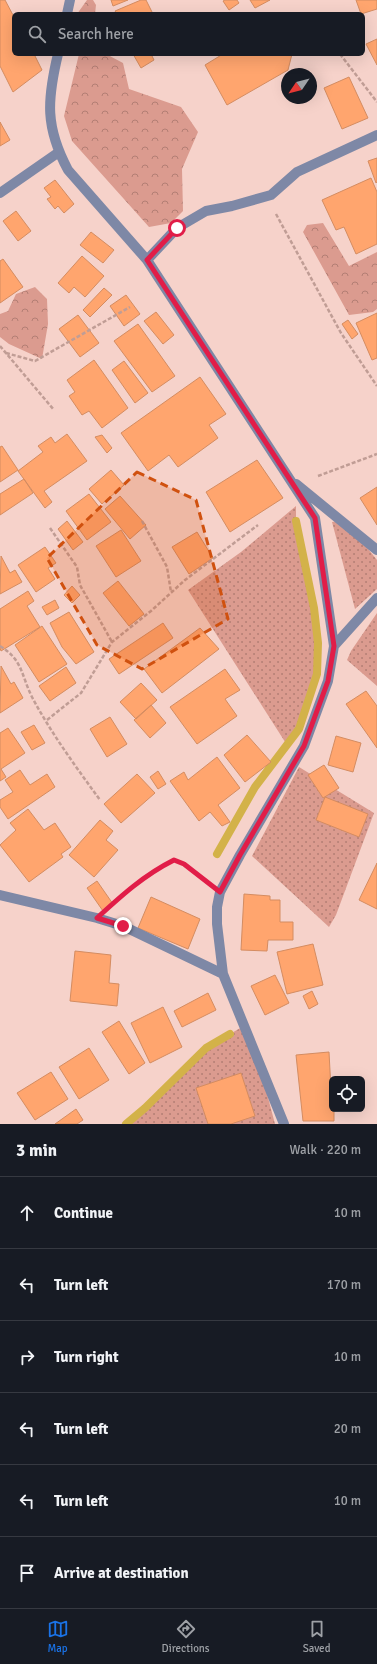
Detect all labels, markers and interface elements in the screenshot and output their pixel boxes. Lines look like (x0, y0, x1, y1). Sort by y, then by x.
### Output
search box (12, 12, 365, 56)
icon: search (26, 23, 48, 45)
text: Search here (58, 25, 134, 43)
north arrow (281, 68, 317, 104)
route start (168, 219, 186, 237)
route end (114, 917, 132, 935)
map controls (329, 1076, 365, 1112)
button: locate (329, 1076, 365, 1112)
text: 3 min (16, 1140, 57, 1161)
text: Walk · 220 m (290, 1142, 361, 1158)
icon: ahead (16, 1202, 38, 1224)
text: Continue (54, 1204, 113, 1222)
text: 10 m (334, 1205, 361, 1221)
icon: left (16, 1274, 38, 1296)
text: Turn left (54, 1276, 108, 1294)
text: 170 m (327, 1277, 361, 1293)
icon: right (16, 1346, 38, 1368)
text: Turn right (54, 1348, 119, 1366)
text: 10 m (334, 1349, 361, 1365)
icon: left (16, 1418, 38, 1440)
text: Turn left (54, 1420, 108, 1438)
text: 20 m (334, 1421, 361, 1437)
icon: left (16, 1490, 38, 1512)
text: Turn left (54, 1492, 108, 1510)
text: 10 m (334, 1493, 361, 1509)
icon: arrive (16, 1562, 38, 1584)
text: Arrive at destination (54, 1564, 189, 1582)
tab: Map (47, 1618, 69, 1655)
tab: Directions (162, 1618, 210, 1655)
tab: Saved (303, 1618, 330, 1655)

